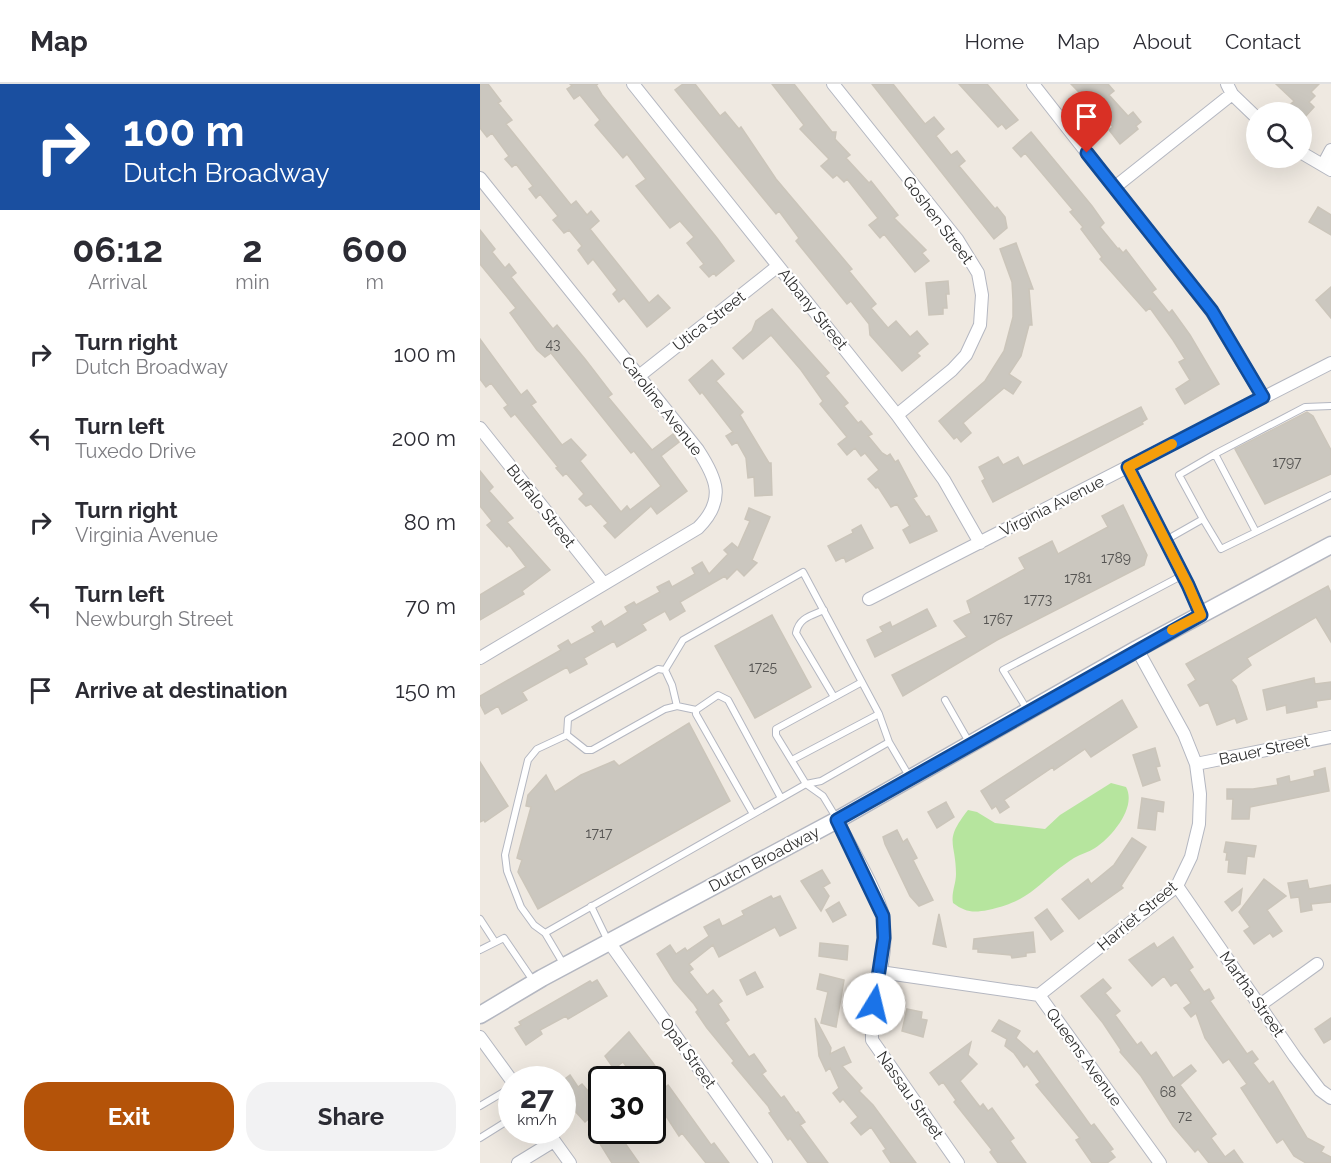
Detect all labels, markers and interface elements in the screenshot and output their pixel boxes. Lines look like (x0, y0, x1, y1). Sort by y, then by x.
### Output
text: Map (30, 25, 88, 58)
text: Home (965, 29, 1024, 54)
text: Map (1057, 29, 1100, 54)
text: About (1133, 29, 1192, 54)
text: Contact (1225, 29, 1301, 54)
pin (1061, 91, 1112, 153)
icon: arrive (1070, 100, 1103, 133)
map controls (1246, 102, 1312, 168)
button: search (1246, 102, 1312, 168)
text: 100 m (123, 107, 245, 156)
icon: right (24, 108, 102, 186)
text: Dutch Broadway (123, 157, 330, 188)
street label: Goshen Street (899, 172, 978, 268)
text: 06:12 (72, 228, 163, 270)
text: 2 (242, 228, 263, 270)
text: 600 (342, 228, 408, 270)
street label: Albany Street (774, 264, 852, 354)
text: Arrival (88, 270, 147, 294)
text: min (235, 270, 270, 294)
text: m (366, 270, 384, 294)
street label: Utica Street (669, 286, 750, 355)
text: Turn right (75, 329, 178, 355)
house number: 43 (545, 336, 561, 352)
icon: right (24, 338, 57, 371)
text: 100 m (394, 341, 456, 367)
street label: Caroline Avenue (617, 353, 707, 459)
text: Dutch Broadway (75, 355, 228, 379)
text: Turn left (75, 413, 165, 439)
icon: left (24, 422, 57, 455)
text: 200 m (392, 425, 456, 451)
text: Tuxedo Drive (75, 439, 196, 463)
house number: 1797 (1273, 454, 1302, 470)
street label: Buffalo Street (503, 461, 580, 552)
street label: Virginia Avenue (997, 472, 1107, 540)
text: Turn right (75, 497, 178, 523)
icon: right (24, 506, 57, 539)
text: 80 m (404, 509, 456, 535)
text: Virginia Avenue (75, 523, 218, 547)
house number: 1789 (1101, 550, 1131, 566)
house number: 1781 (1064, 570, 1092, 586)
text: Turn left (75, 581, 165, 607)
icon: left (24, 590, 57, 623)
house number: 1773 (1024, 591, 1052, 607)
text: 70 m (405, 593, 456, 619)
text: Newburgh Street (75, 607, 234, 631)
house number: 1767 (983, 611, 1013, 627)
house number: 1725 (749, 659, 778, 675)
icon: arrive (24, 674, 57, 707)
text: Arrive at destination (75, 677, 288, 703)
text: 150 m (395, 677, 456, 703)
street label: Bauer Street (1217, 731, 1312, 769)
street label: Dutch Broadway (705, 822, 823, 896)
house number: 1717 (586, 825, 613, 841)
street label: Harriet Street (1093, 877, 1181, 955)
street label: Martha Street (1215, 948, 1289, 1041)
position arrow (842, 972, 906, 1036)
street label: Queens Avenue (1042, 1004, 1126, 1110)
street label: Opal Street (656, 1014, 720, 1093)
street label: Nassau Street (873, 1047, 948, 1143)
speed limit sign: 30 (588, 1066, 666, 1144)
text: 27 (520, 1080, 554, 1115)
button: Exit (24, 1082, 234, 1151)
button: Share (246, 1082, 456, 1151)
house number: 68 (1160, 1084, 1176, 1100)
house number: 72 (1178, 1108, 1192, 1124)
text: km/h (517, 1111, 557, 1129)

